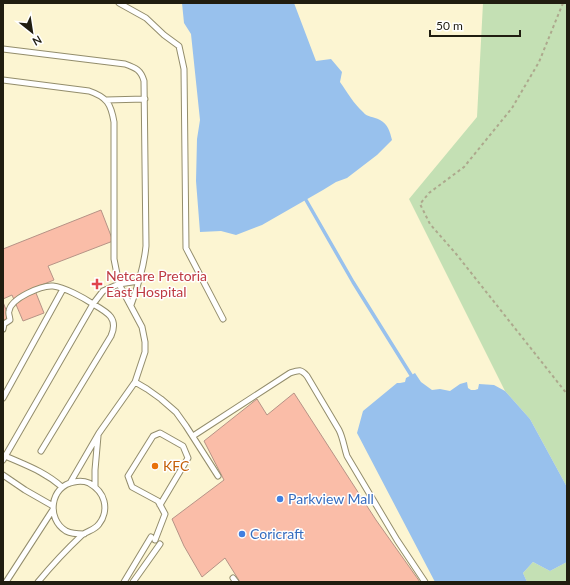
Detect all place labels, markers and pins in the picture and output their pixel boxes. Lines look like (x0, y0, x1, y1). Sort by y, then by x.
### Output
place label: Netcare Pretoria East Hospital (106, 267, 207, 300)
marker: Netcare Pretoria East Hospital (91, 278, 103, 290)
place label: KFC (163, 457, 190, 474)
marker: KFC (150, 461, 160, 471)
place label: Parkview Mall (288, 490, 374, 507)
marker: Parkview Mall (275, 494, 285, 504)
place label: Coricraft (250, 525, 304, 542)
marker: Coricraft (237, 529, 247, 539)

